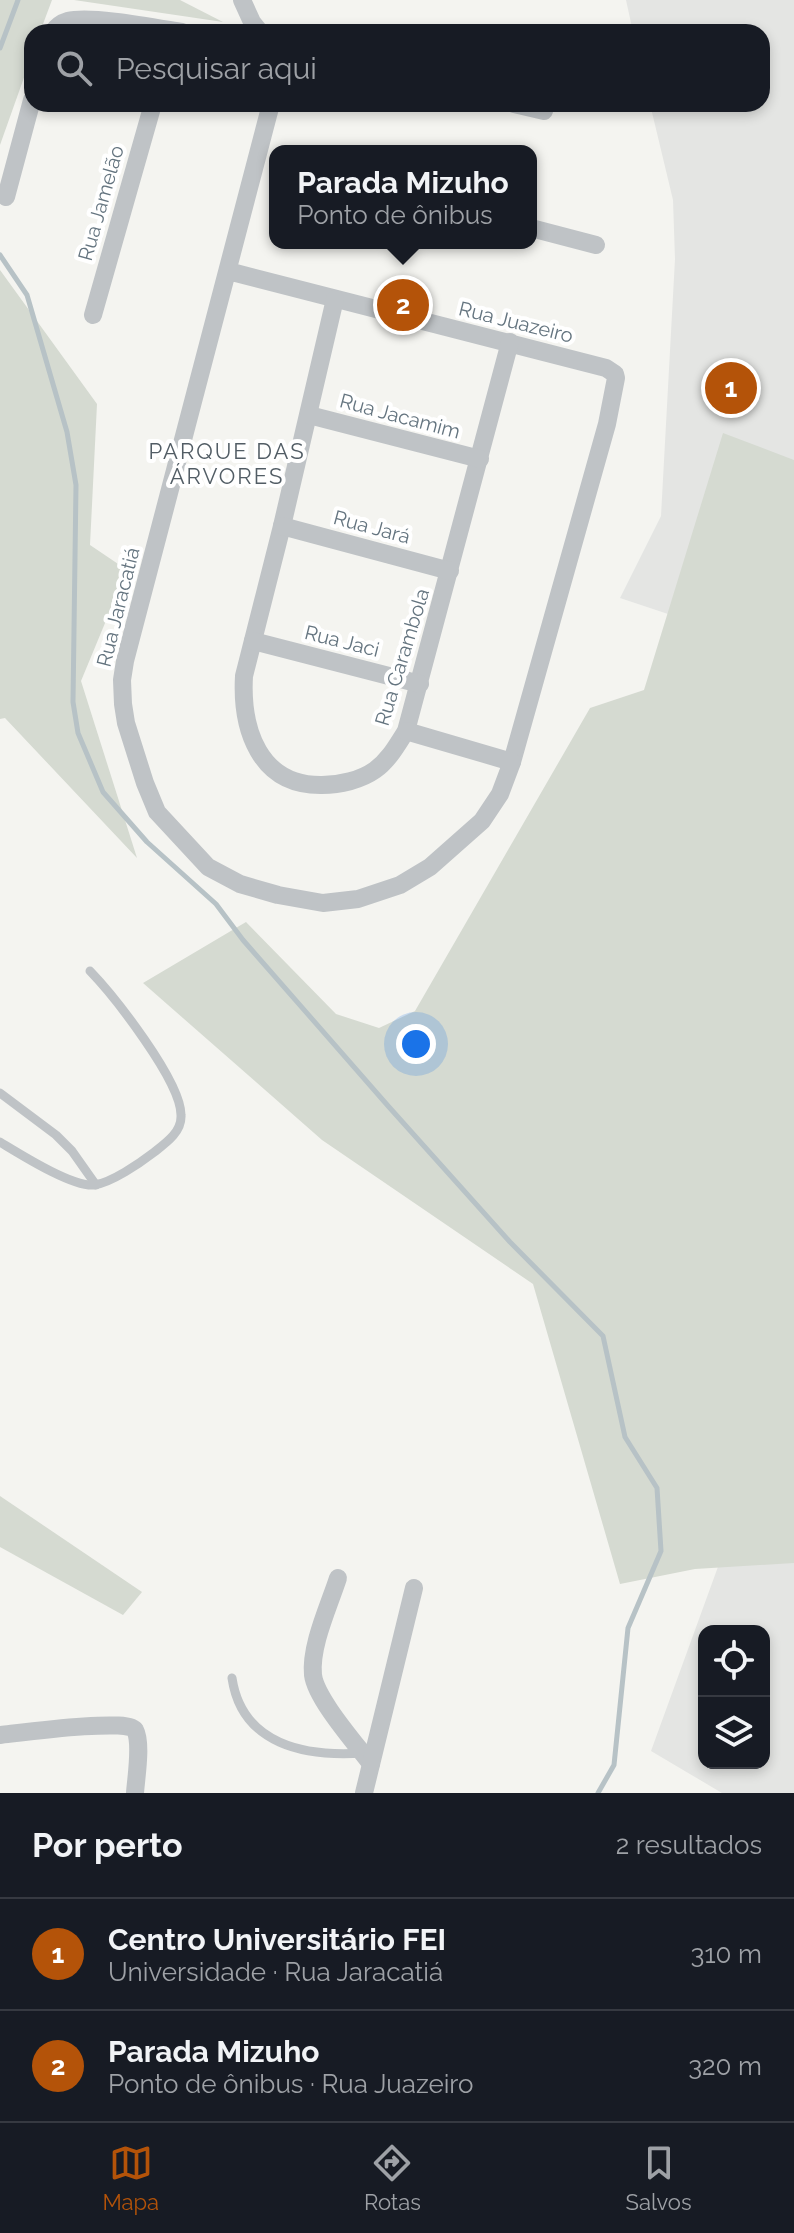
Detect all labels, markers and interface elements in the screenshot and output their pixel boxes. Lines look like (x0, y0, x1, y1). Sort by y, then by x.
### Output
search box (24, 24, 770, 112)
icon: search (52, 46, 96, 90)
text: Pesquisar aqui (116, 51, 317, 86)
street label: Rua Jamelão (73, 142, 129, 263)
popup (269, 145, 537, 249)
text: Parada Mizuho (297, 165, 509, 200)
text: Ponto de ônibus (297, 200, 493, 230)
pin: 2 (377, 275, 429, 335)
street label: Rua Juazeiro (456, 296, 576, 348)
pin: 1 (705, 358, 757, 418)
street label: Rua Jacamim (337, 388, 463, 444)
district label: PARQUE DAS ÁRVORES (148, 438, 306, 489)
street label: Rua Jará (331, 505, 413, 549)
street label: Rua Jaracatiá (92, 545, 144, 669)
street label: Rua Carambola (370, 585, 434, 729)
street label: Rua Jaci (302, 620, 382, 662)
your location (396, 1024, 436, 1064)
map controls (698, 1625, 770, 1769)
button: locate (698, 1625, 770, 1697)
button: layers (698, 1697, 770, 1769)
text: Por perto (32, 1825, 183, 1865)
text: 2 resultados (616, 1830, 762, 1860)
text: Centro Universitário FEI (108, 1922, 446, 1957)
text: 1 (52, 1939, 64, 1969)
text: 310 m (691, 1939, 762, 1969)
text: Universidade · Rua Jaracatiá (108, 1957, 443, 1987)
text: Parada Mizuho (108, 2034, 319, 2069)
text: 2 (51, 2051, 65, 2081)
text: 320 m (688, 2051, 762, 2081)
text: Ponto de ônibus · Rua Juazeiro (108, 2069, 474, 2099)
tab: Mapa (102, 2141, 159, 2215)
tab: Rotas (364, 2141, 421, 2215)
tab: Salvos (626, 2141, 692, 2215)

